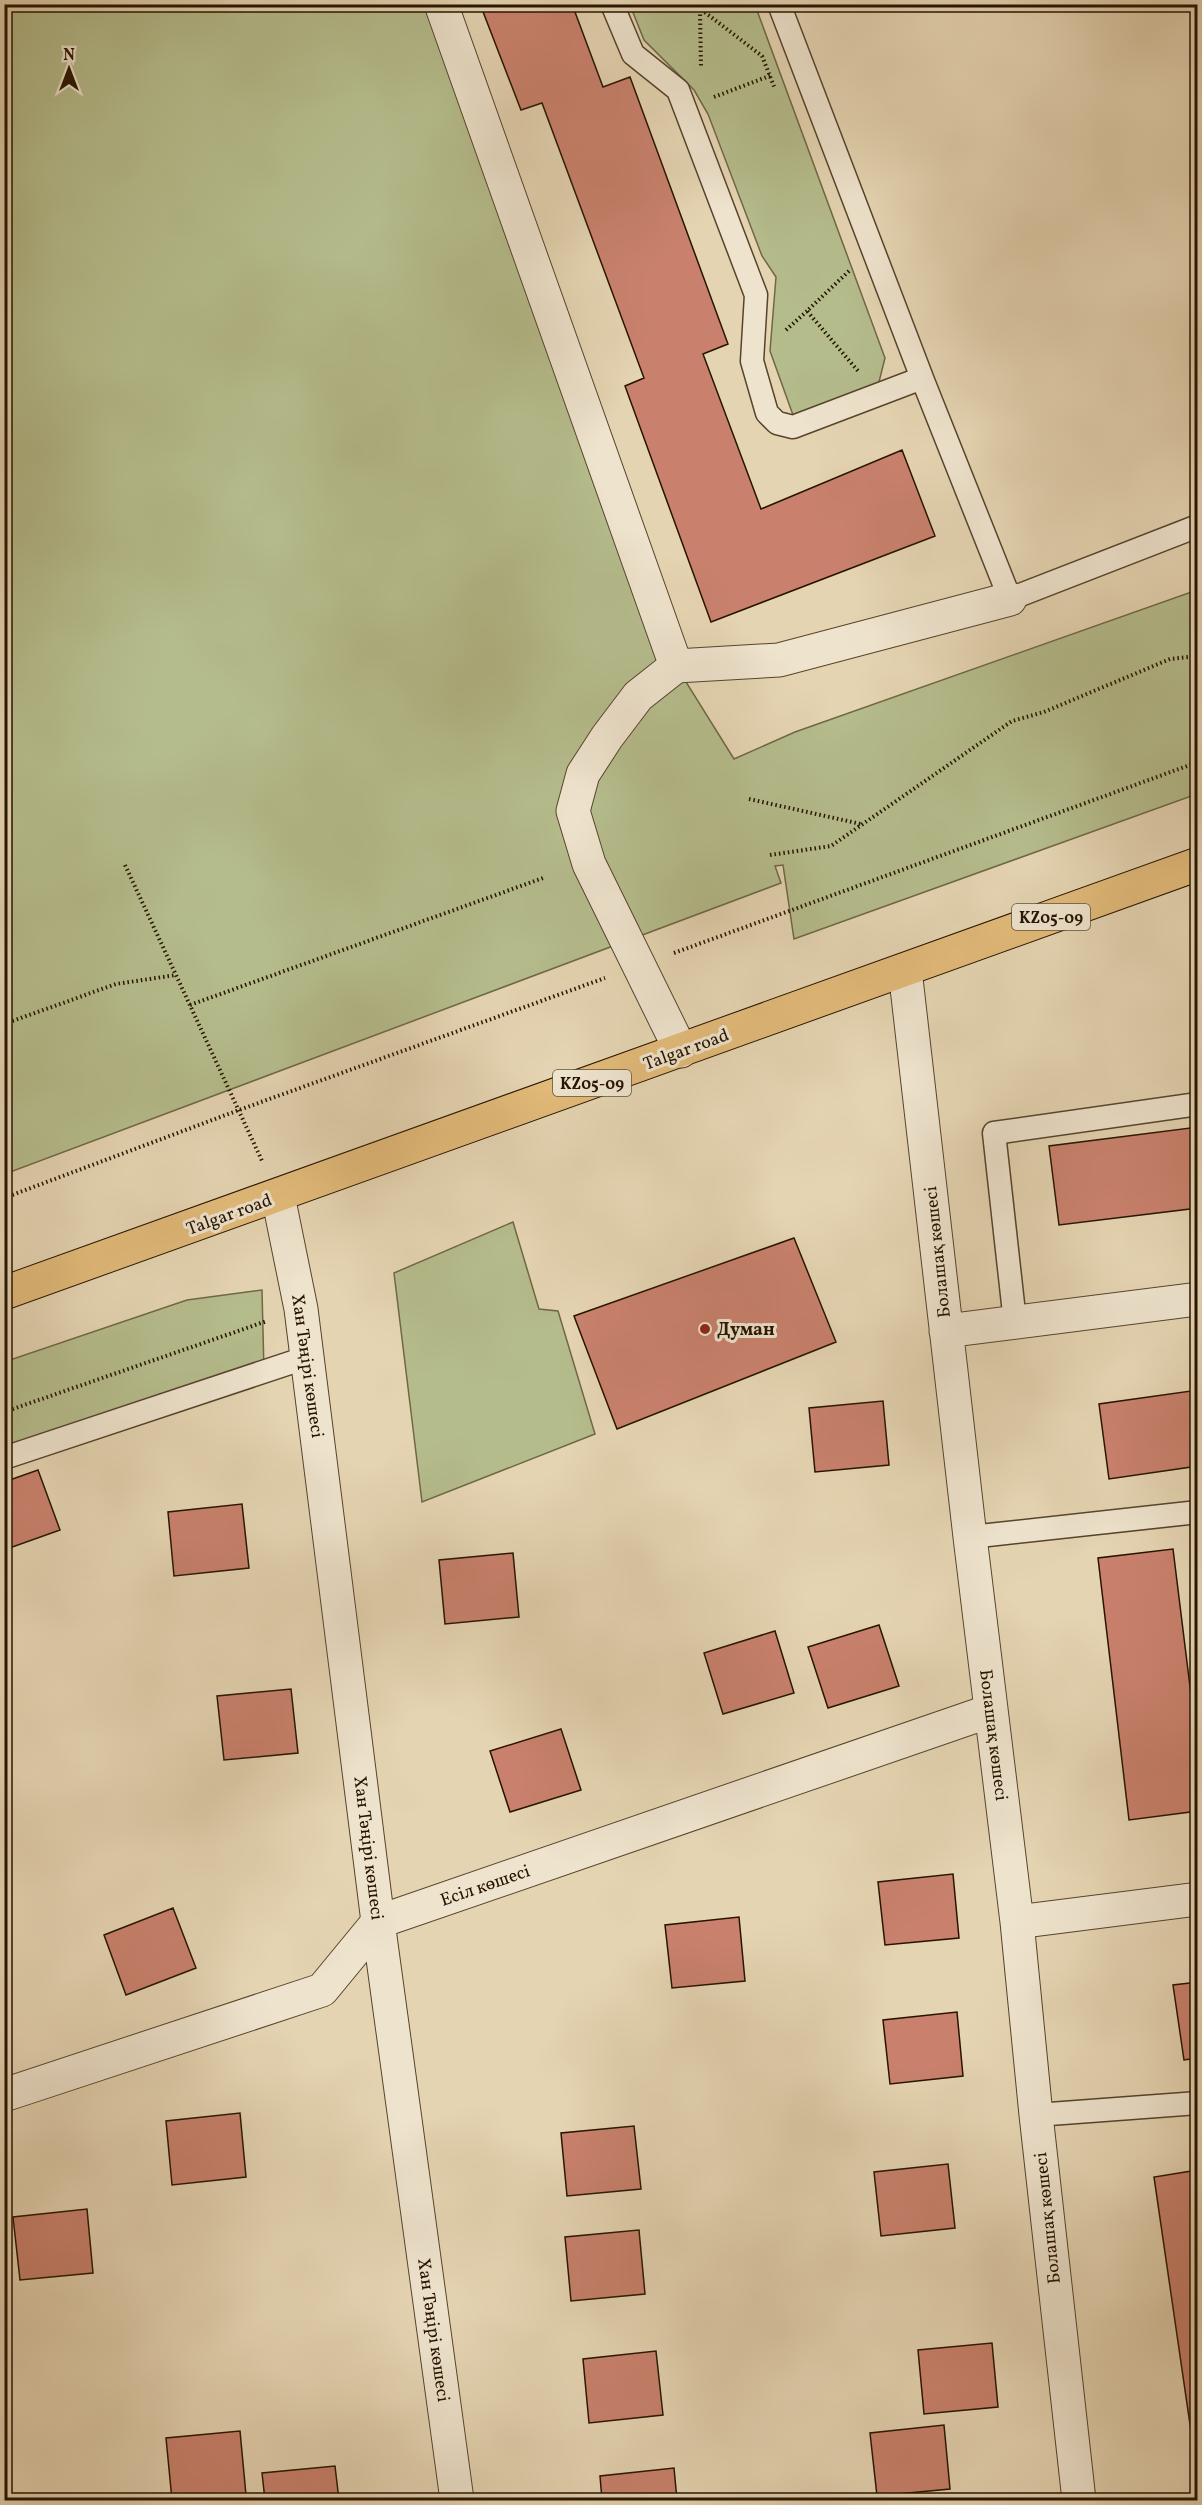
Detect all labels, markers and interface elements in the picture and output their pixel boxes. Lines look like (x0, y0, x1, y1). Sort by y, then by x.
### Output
north arrow (39, 39, 99, 99)
text: N (63, 45, 75, 67)
road number: KZ05-09 (1012, 904, 1090, 930)
street label: Talgar road (640, 1023, 733, 1077)
road number: KZ05-09 (553, 1070, 631, 1096)
street label: Болашақ көшесі (919, 1185, 958, 1319)
street label: Talgar road (183, 1188, 276, 1242)
street label: Хан Тәңірі көшесі (284, 1293, 329, 1440)
place label: Думан (717, 1318, 775, 1343)
marker: Думан (698, 1322, 712, 1336)
street label: Болашақ көшесі (972, 1668, 1013, 1802)
street label: Хан Тәңірі көшесі (346, 1775, 389, 1922)
street label: Есіл көшесі (437, 1859, 534, 1913)
street label: Болашақ көшесі (1029, 2151, 1068, 2285)
street label: Хан Тәңірі көшесі (410, 2257, 455, 2404)

